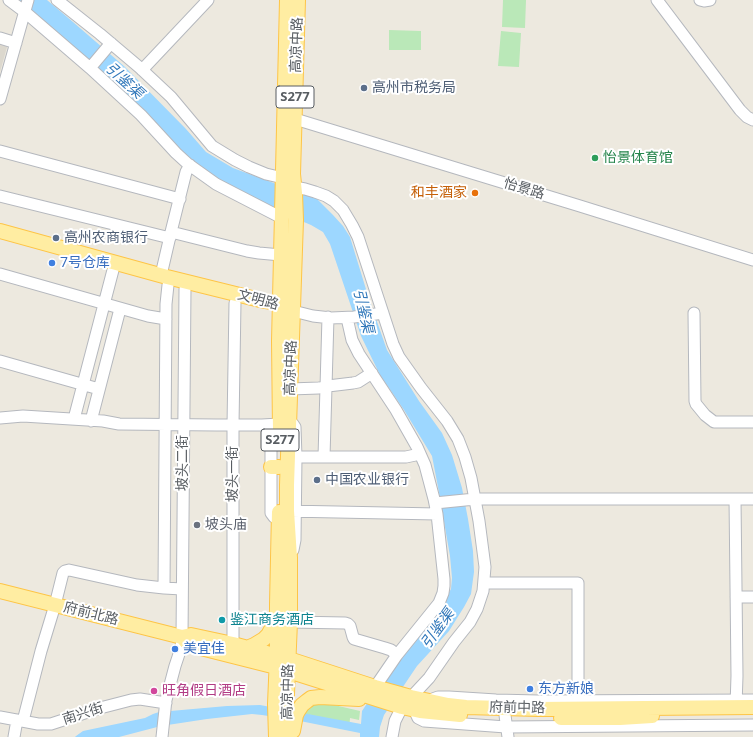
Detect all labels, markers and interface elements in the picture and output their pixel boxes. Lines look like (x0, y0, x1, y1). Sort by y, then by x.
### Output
street label: 高凉中路 (288, 17, 306, 73)
water label: 引鉴渠 (101, 59, 147, 103)
place label: 高州市税务局 (372, 80, 456, 96)
marker: 高州市税务局 (359, 83, 369, 93)
road number: S277 (276, 86, 314, 108)
place label: 怡景体育馆 (603, 150, 673, 166)
marker: 怡景体育馆 (590, 153, 600, 163)
street label: 怡景路 (501, 175, 547, 203)
place label: 和丰酒家 (411, 185, 467, 201)
marker: 和丰酒家 (470, 188, 480, 198)
place label: 高州农商银行 (64, 230, 148, 246)
marker: 高州农商银行 (51, 233, 61, 243)
place label: 7号仓库 (60, 255, 110, 271)
marker: 7号仓库 (47, 258, 57, 268)
street label: 文明路 (236, 286, 280, 314)
water label: 引鉴渠 (349, 287, 377, 335)
street label: 高凉中路 (282, 340, 300, 396)
road number: S277 (261, 429, 299, 451)
street label: 坡头二街 (175, 435, 191, 491)
street label: 坡头一街 (225, 446, 241, 502)
place label: 中国农业银行 (325, 472, 409, 488)
marker: 中国农业银行 (312, 475, 322, 485)
place label: 坡头庙 (205, 517, 247, 533)
marker: 坡头庙 (192, 520, 202, 530)
street label: 府前北路 (62, 599, 120, 629)
water label: 引鉴渠 (417, 606, 459, 652)
place label: 鉴江商务酒店 (230, 612, 314, 628)
marker: 鉴江商务酒店 (217, 615, 227, 625)
place label: 美宜佳 (183, 641, 225, 657)
marker: 美宜佳 (170, 644, 180, 654)
street label: 高凉中路 (279, 664, 297, 720)
place label: 东方新娘 (538, 681, 594, 697)
place label: 旺角假日酒店 (162, 683, 246, 699)
marker: 东方新娘 (525, 684, 535, 694)
marker: 旺角假日酒店 (149, 686, 159, 696)
street label: 府前中路 (489, 699, 545, 717)
street label: 南兴街 (60, 700, 106, 728)

